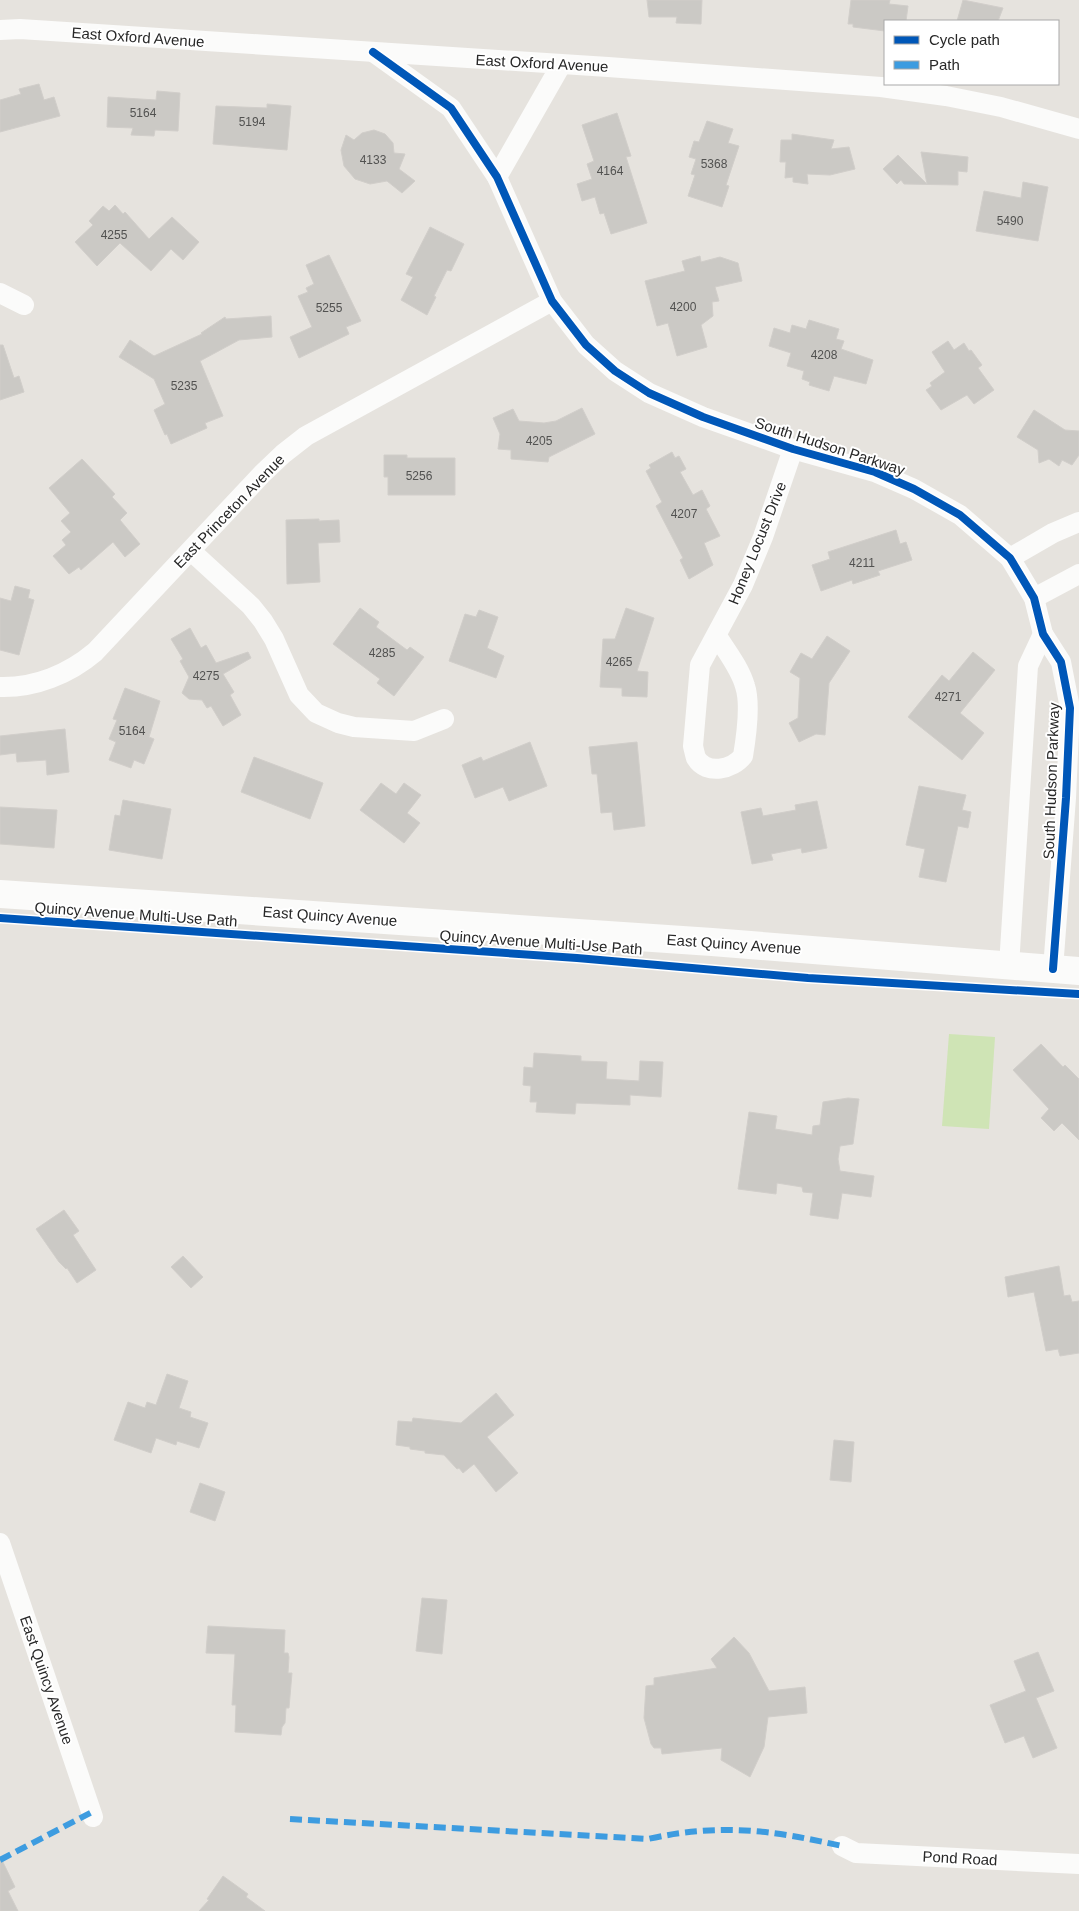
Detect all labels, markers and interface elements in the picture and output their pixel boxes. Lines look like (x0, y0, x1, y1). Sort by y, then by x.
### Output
legend (884, 20, 1059, 85)
street label: East Oxford Avenue (71, 24, 205, 50)
text: Cycle path (929, 31, 1000, 48)
street label: East Oxford Avenue (475, 51, 609, 75)
text: Path (929, 56, 960, 73)
house number: 5164 (130, 106, 157, 120)
house number: 5194 (239, 115, 266, 129)
house number: 4133 (360, 153, 387, 167)
house number: 5368 (701, 157, 728, 171)
house number: 4164 (597, 164, 624, 178)
house number: 5490 (997, 214, 1024, 228)
house number: 4255 (101, 228, 128, 242)
house number: 4200 (670, 300, 697, 314)
house number: 5255 (316, 301, 343, 315)
house number: 4208 (811, 348, 838, 362)
house number: 5235 (171, 379, 198, 393)
street label: South Hudson Parkway (753, 414, 908, 478)
house number: 4205 (526, 434, 553, 448)
street label: East Princeton Avenue (170, 451, 288, 571)
house number: 5256 (406, 469, 433, 483)
street label: Honey Locust Drive (725, 479, 789, 607)
house number: 4207 (671, 507, 698, 521)
house number: 4211 (849, 556, 875, 570)
house number: 4285 (369, 646, 396, 660)
house number: 4265 (606, 655, 633, 669)
house number: 4275 (193, 669, 220, 683)
house number: 4271 (935, 690, 962, 704)
street label: South Hudson Parkway (1040, 702, 1062, 860)
house number: 5164 (119, 724, 146, 738)
street label: Quincy Avenue Multi-Use Path (34, 898, 238, 930)
street label: East Quincy Avenue (262, 903, 398, 929)
street label: Quincy Avenue Multi-Use Path (439, 926, 643, 958)
street label: East Quincy Avenue (666, 931, 802, 957)
street label: East Quincy Avenue (17, 1613, 77, 1747)
street label: Pond Road (922, 1848, 998, 1868)

